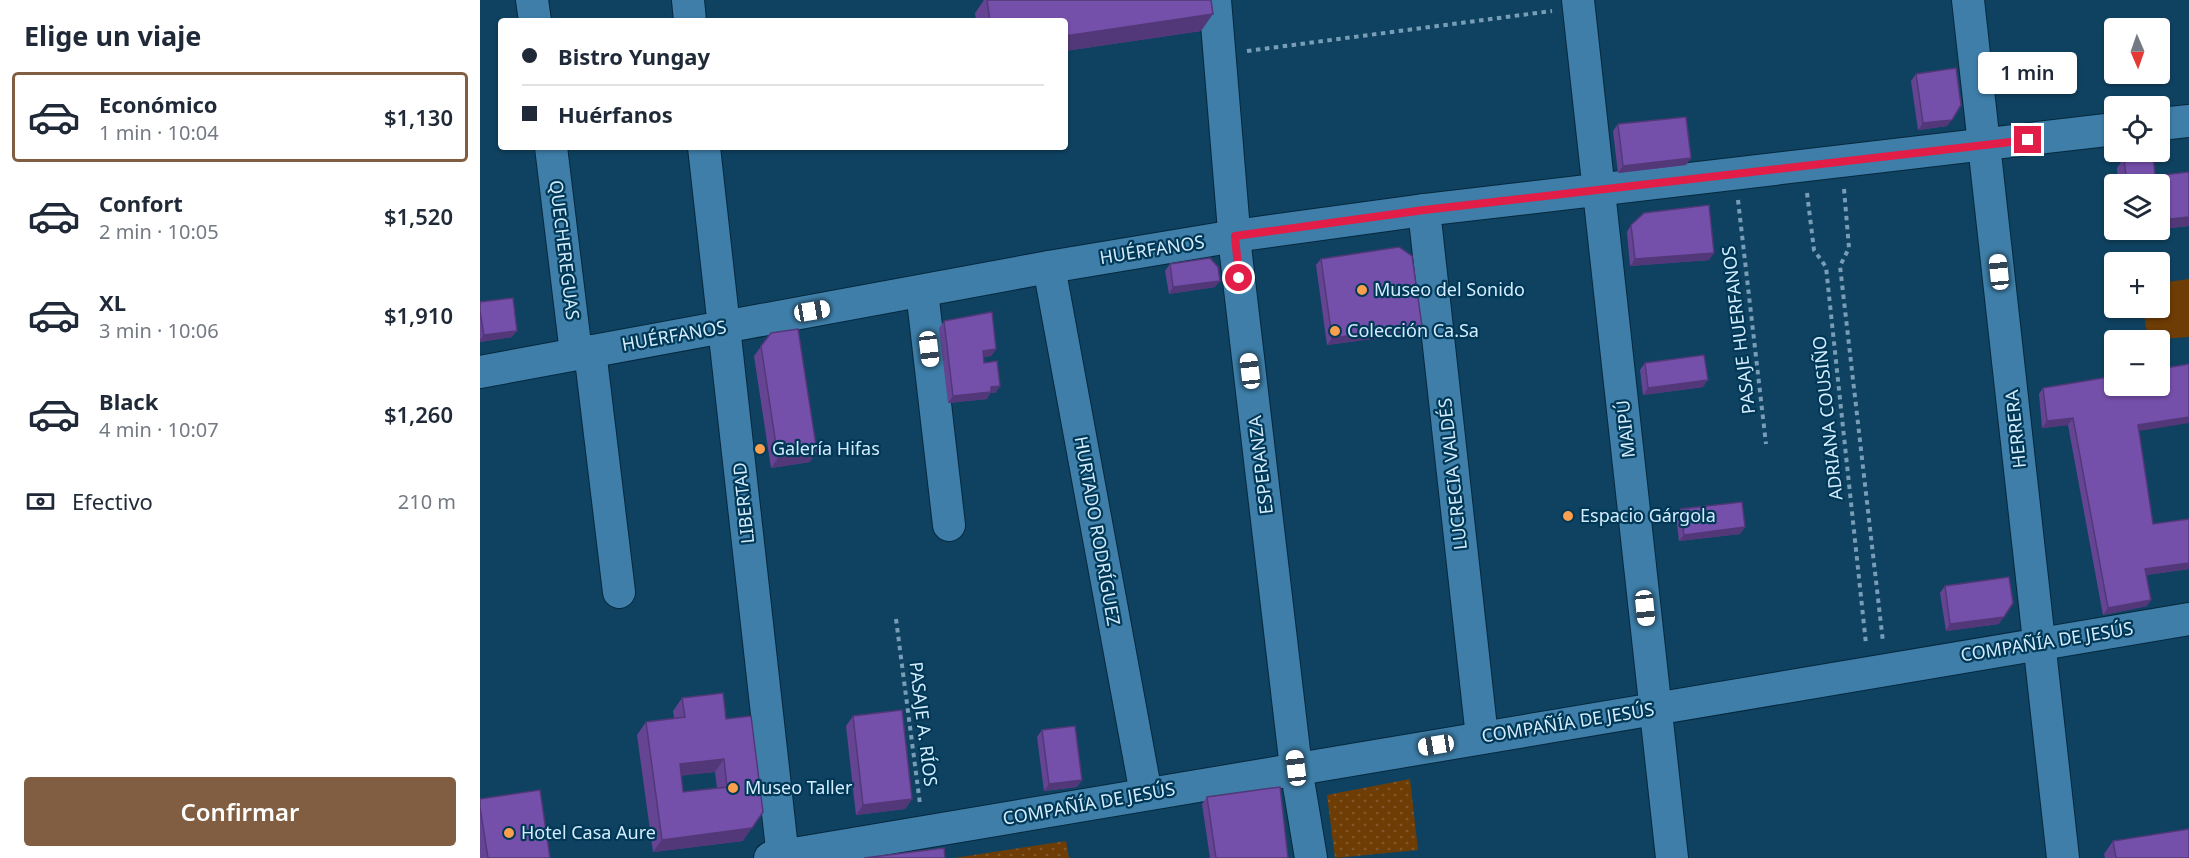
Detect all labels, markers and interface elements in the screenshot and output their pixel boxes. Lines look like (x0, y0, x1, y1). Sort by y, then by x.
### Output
text: Elige un viaje (24, 17, 201, 54)
north arrow (2104, 18, 2170, 84)
map controls (2104, 18, 2170, 396)
text: Bistro Yungay (558, 41, 710, 71)
callout: 1 min (1978, 53, 2078, 95)
text: 1 min (2000, 59, 2055, 86)
text: Económico (99, 89, 218, 119)
icon: car (27, 90, 81, 144)
button: locate (2104, 96, 2170, 162)
text: Huérfanos (558, 99, 673, 129)
text: $1,130 (384, 102, 453, 132)
text: 1 min · 10:04 (99, 119, 219, 146)
route end (2014, 126, 2041, 153)
button: layers (2104, 174, 2170, 240)
street label: QUECHEREGUAS (545, 179, 585, 321)
text: Confort (99, 188, 183, 218)
icon: car (27, 189, 81, 243)
text: $1,520 (384, 201, 453, 231)
text: 2 min · 10:05 (99, 218, 219, 245)
street label: HUÉRFANOS (1098, 229, 1206, 269)
street label: PASAJE HUERFANOS (1716, 245, 1760, 416)
button: + (2104, 252, 2170, 318)
car (1988, 253, 2010, 291)
route start (1225, 264, 1252, 291)
place label: Museo del Sonido (1374, 277, 1525, 301)
marker: Museo del Sonido (1355, 283, 1369, 297)
text: XL (99, 287, 126, 317)
icon: car (27, 288, 81, 342)
car (793, 299, 831, 323)
text: $1,910 (384, 300, 453, 330)
street label: HUÉRFANOS (620, 314, 728, 356)
text: 3 min · 10:06 (99, 317, 219, 344)
place label: Colección Ca.Sa (1347, 318, 1479, 342)
marker: Colección Ca.Sa (1328, 324, 1342, 338)
car (918, 330, 940, 368)
button: − (2104, 330, 2170, 396)
street label: ADRIANA COUSIÑO (1806, 335, 1848, 502)
car (1239, 352, 1261, 390)
text: Black (99, 386, 158, 416)
icon: car (27, 387, 81, 441)
street label: HERRERA (1999, 388, 2031, 469)
street label: LUCRECIA VALDÉS (1432, 397, 1472, 551)
text: $1,260 (384, 399, 453, 429)
street label: MAIPÚ (1610, 399, 1640, 459)
street label: ESPERANZA (1242, 414, 1278, 516)
text: 4 min · 10:07 (99, 416, 219, 443)
street label: HURTADO RODRÍGUEZ (1069, 434, 1126, 627)
place label: Galería Hifas (772, 436, 880, 460)
marker: Galería Hifas (753, 442, 767, 456)
street label: LIBERTAD (727, 461, 759, 545)
icon: cash (24, 485, 57, 518)
text: Efectivo (72, 486, 153, 516)
text: 210 m (398, 488, 456, 515)
place label: Espacio Gárgola (1580, 503, 1716, 527)
marker: Espacio Gárgola (1561, 509, 1575, 523)
car (1634, 589, 1656, 627)
street label: COMPAÑÍA DE JESÚS (1959, 615, 2135, 667)
street label: PASAJE A. RÍOS (904, 660, 944, 788)
street label: COMPAÑÍA DE JESÚS (1480, 696, 1656, 748)
car (1417, 733, 1455, 757)
car (1285, 749, 1307, 787)
place label: Museo Taller (745, 775, 853, 799)
street label: COMPAÑÍA DE JESÚS (1001, 776, 1177, 830)
button: Confirmar (24, 777, 456, 846)
marker: Museo Taller (726, 781, 740, 795)
place label: Hotel Casa Aure (521, 820, 656, 844)
marker: Hotel Casa Aure (502, 826, 516, 840)

